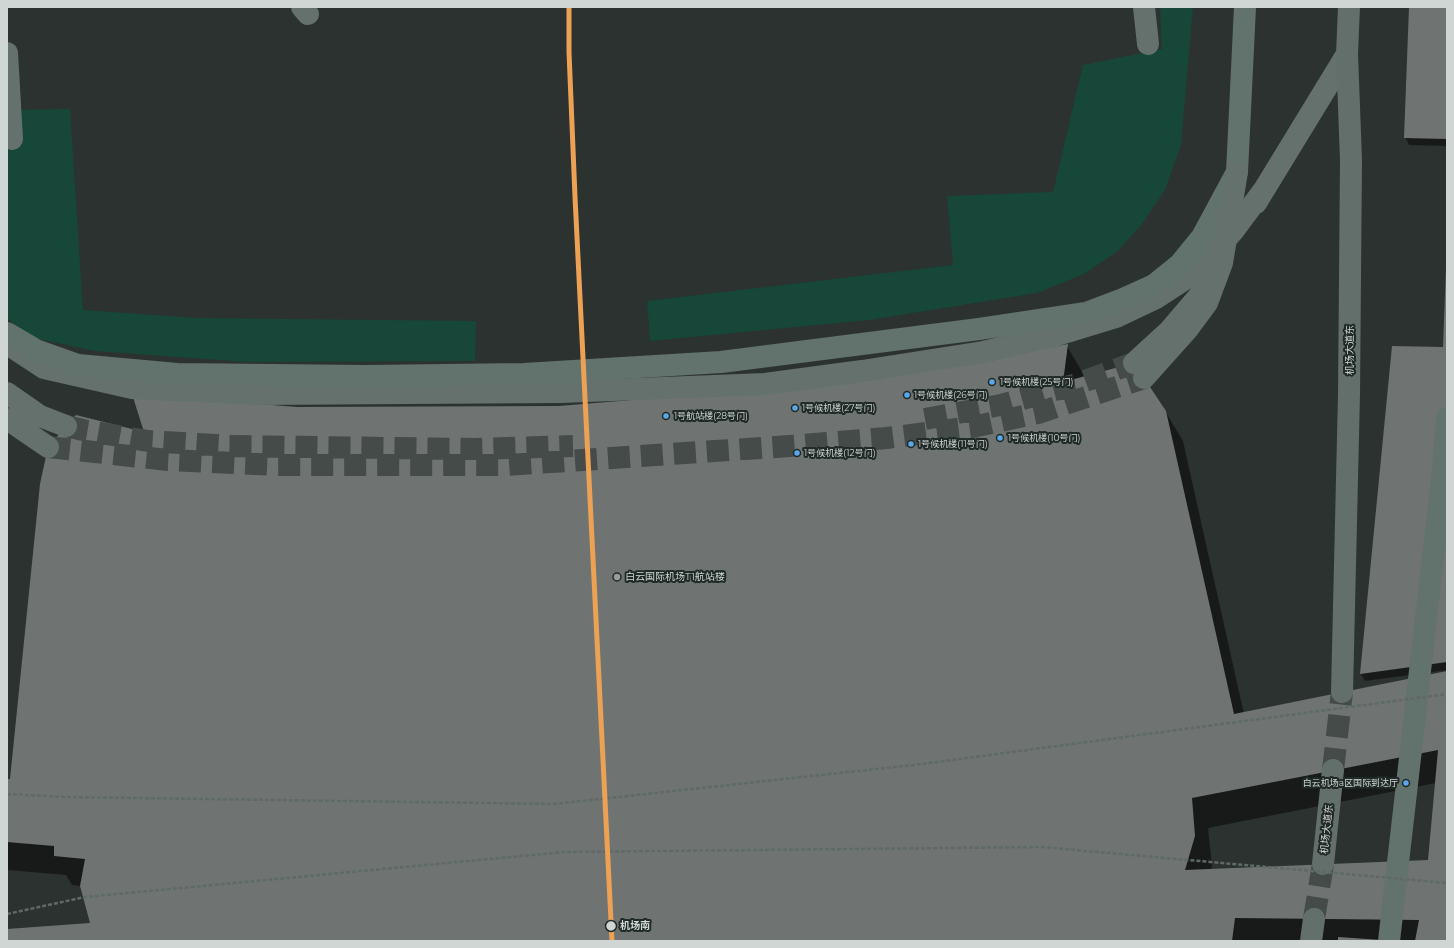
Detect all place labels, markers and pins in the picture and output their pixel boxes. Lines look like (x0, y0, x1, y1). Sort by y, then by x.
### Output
marker: 1号候机楼(25号门) (987, 377, 997, 387)
place label: 1号候机楼(25号门) (1000, 377, 1073, 387)
marker: 1号候机楼(26号门) (902, 390, 912, 400)
place label: 1号候机楼(26号门) (914, 390, 988, 400)
marker: 1号候机楼(27号门) (790, 403, 800, 413)
place label: 1号候机楼(27号门) (802, 403, 876, 413)
marker: 1号航站楼(28号门) (661, 411, 671, 421)
place label: 1号航站楼(28号门) (674, 411, 748, 421)
marker: 1号候机楼(10号门) (995, 433, 1005, 443)
place label: 1号候机楼(10号门) (1008, 433, 1080, 443)
marker: 1号候机楼(11号门) (906, 439, 916, 449)
place label: 1号候机楼(11号门) (918, 439, 988, 449)
marker: 1号候机楼(12号门) (792, 448, 802, 458)
place label: 1号候机楼(12号门) (804, 448, 876, 458)
place label: 白云国际机场T1航站楼 (625, 571, 725, 583)
marker: 白云国际机场T1航站楼 (612, 572, 622, 582)
place label: 白云机场a区国际到达厅 (1303, 778, 1398, 788)
marker: 白云机场a区国际到达厅 (1401, 778, 1411, 788)
marker: 机场南 (604, 919, 618, 933)
place label: 机场南 (620, 920, 650, 932)

